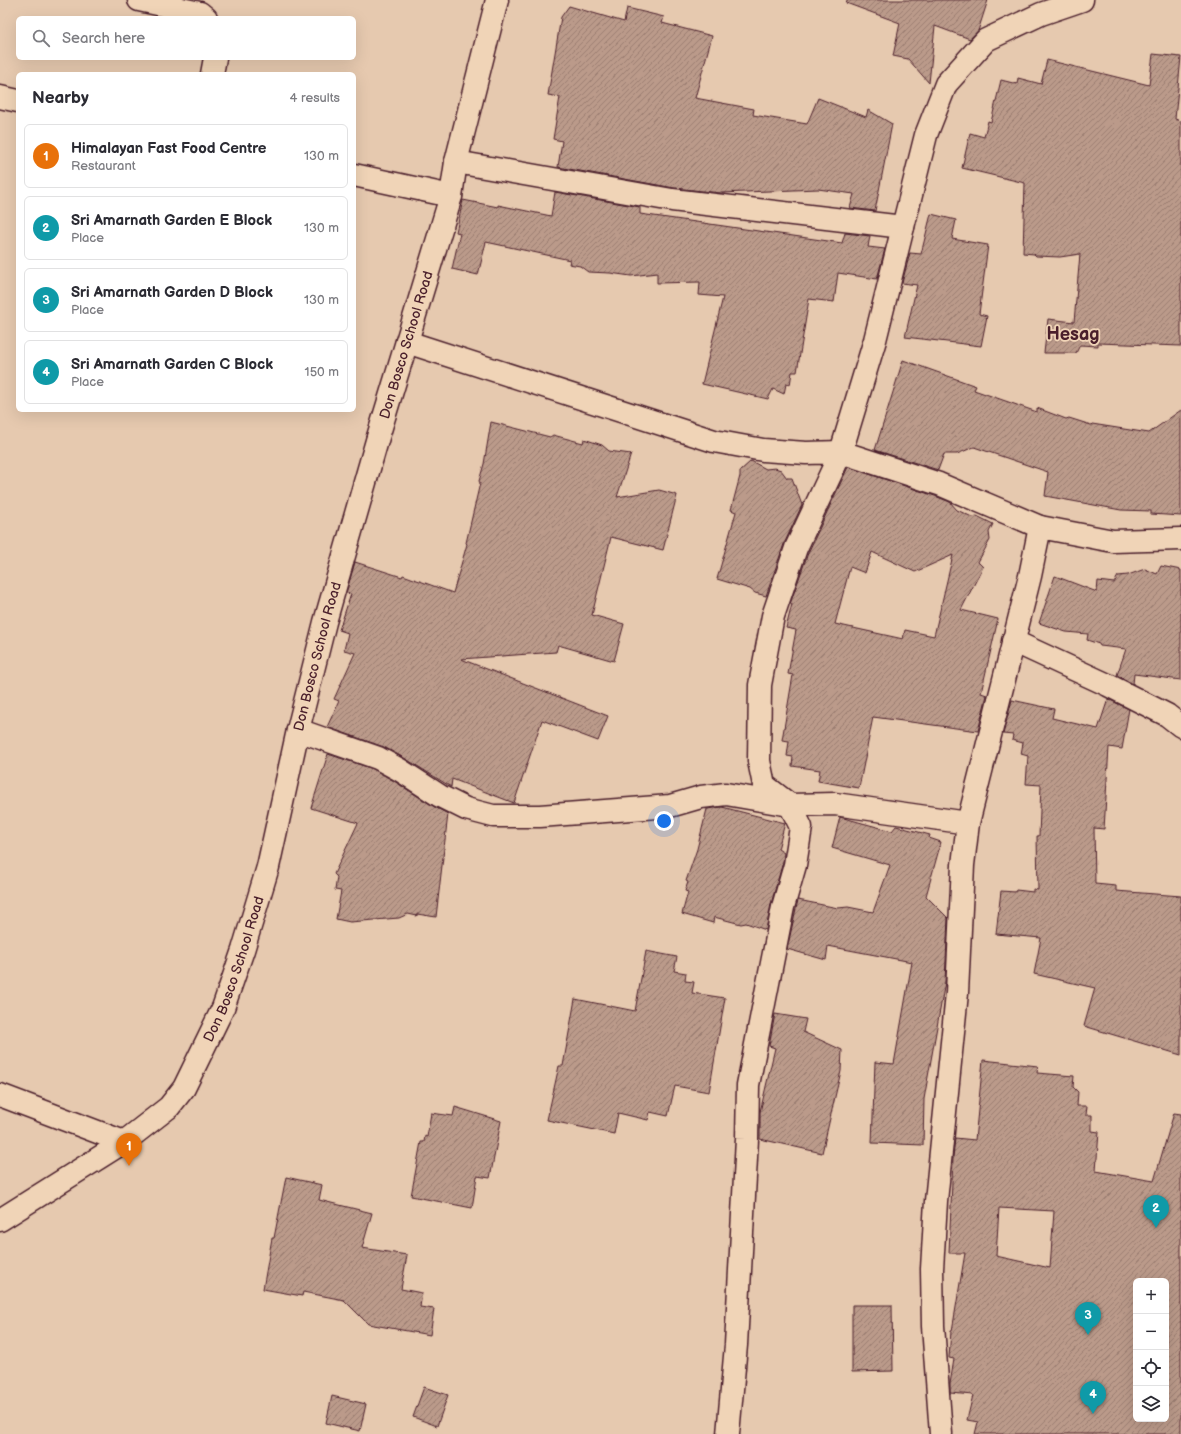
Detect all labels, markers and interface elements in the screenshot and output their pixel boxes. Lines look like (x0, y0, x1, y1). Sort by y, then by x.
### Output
search box (16, 16, 356, 60)
icon: search (30, 27, 52, 49)
text: Search here (62, 29, 145, 48)
text: Nearby (32, 88, 89, 108)
text: 4 results (290, 90, 340, 106)
text: Himalayan Fast Food Centre (71, 139, 266, 158)
text: 1 (43, 148, 49, 164)
text: 130 m (304, 148, 339, 164)
text: Restaurant (71, 158, 136, 174)
text: Sri Amarnath Garden E Block (71, 211, 272, 230)
text: 2 (42, 220, 50, 236)
text: 130 m (304, 220, 339, 236)
text: Place (71, 230, 104, 246)
street label: Don Bosco School Road (376, 269, 436, 421)
text: Sri Amarnath Garden D Block (71, 283, 273, 302)
text: 3 (42, 292, 50, 308)
text: 130 m (304, 292, 339, 308)
text: Place (71, 302, 104, 318)
district label: Hesag (1046, 324, 1100, 345)
text: Sri Amarnath Garden C Block (71, 355, 273, 374)
text: 4 (42, 364, 50, 380)
text: 150 m (305, 364, 339, 380)
text: Place (71, 374, 104, 390)
street label: Don Bosco School Road (290, 580, 345, 733)
your location (654, 811, 674, 831)
street label: Don Bosco School Road (199, 894, 267, 1044)
pin: 1 (116, 1133, 142, 1166)
pin: 2 (1143, 1195, 1169, 1228)
map controls (1133, 1278, 1169, 1422)
button: + (1133, 1278, 1169, 1314)
pin: 3 (1075, 1302, 1101, 1335)
button: − (1133, 1314, 1169, 1350)
button: locate (1133, 1350, 1169, 1386)
pin: 4 (1080, 1381, 1106, 1414)
button: layers (1133, 1386, 1169, 1422)

